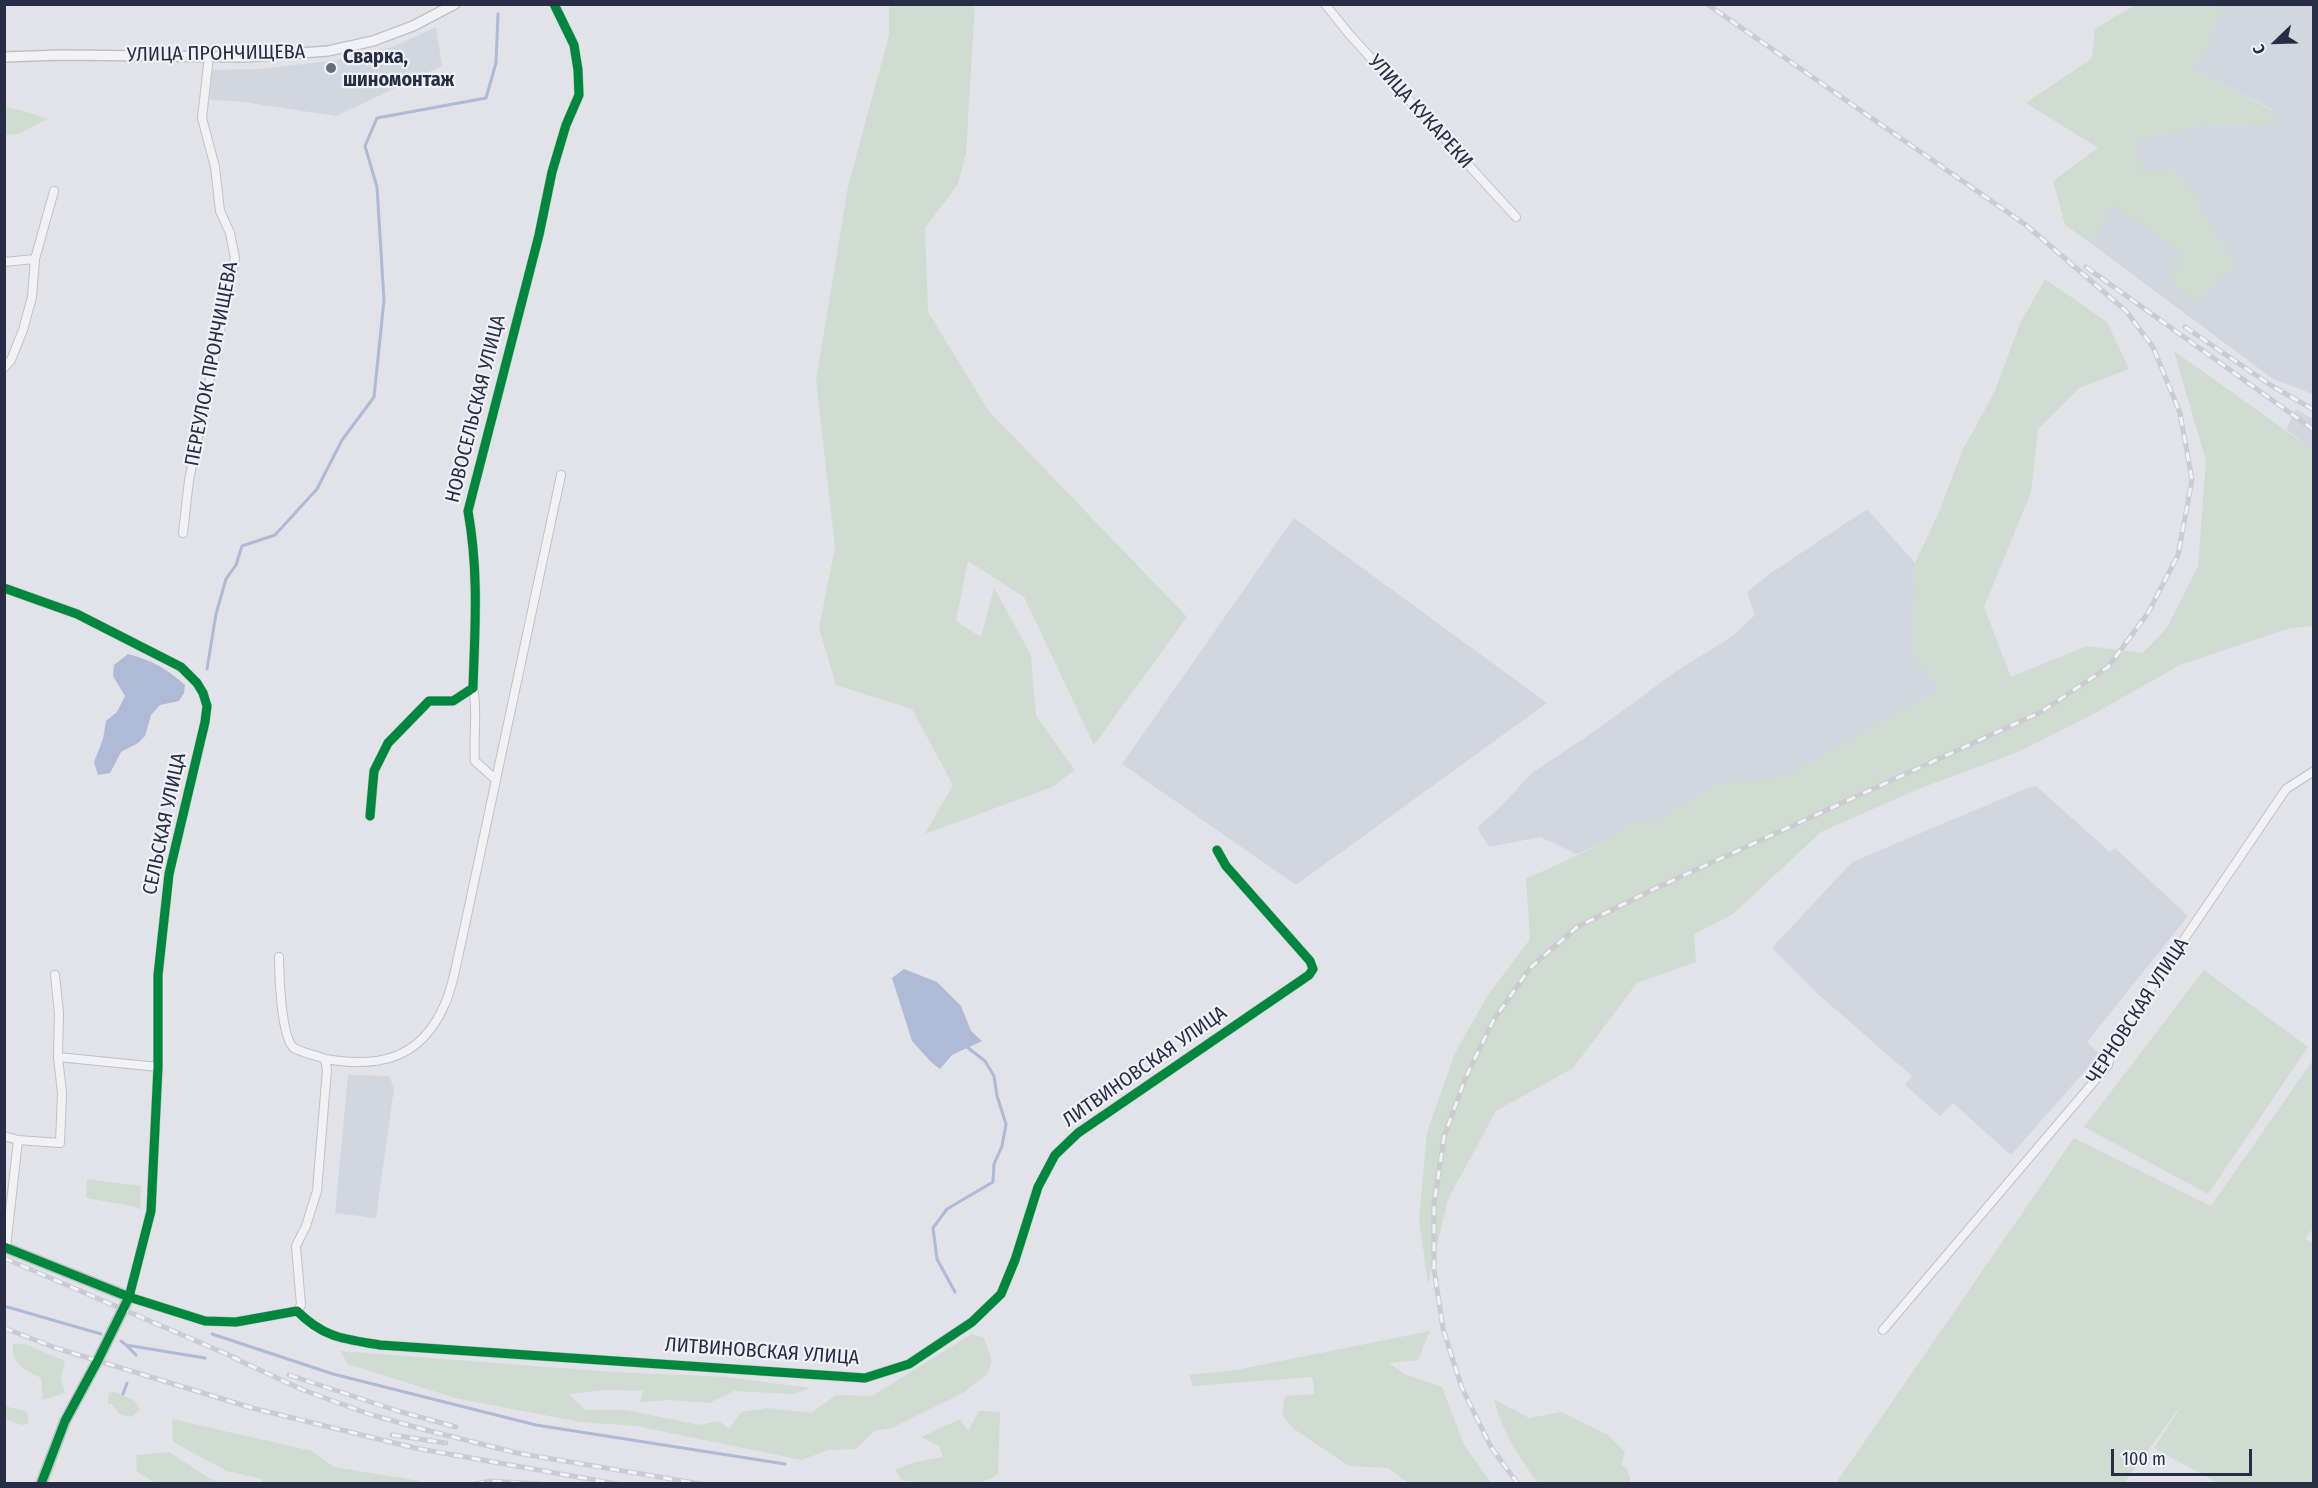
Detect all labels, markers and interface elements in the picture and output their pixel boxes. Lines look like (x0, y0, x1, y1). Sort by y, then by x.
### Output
north arrow (2246, 12, 2306, 72)
street label: УЛИЦА ПРОНЧИЩЕВА (127, 40, 305, 68)
text: С (2249, 42, 2269, 57)
place label: Сварка, шиномонтаж (343, 45, 454, 92)
street label: УЛИЦА КУКАРЕКИ (1363, 50, 1477, 174)
marker: Сварка, шиномонтаж (324, 61, 338, 75)
street label: ПЕРЕУЛОК ПРОНЧИЩЕВА (180, 260, 244, 468)
street label: НОВОСЕЛЬСКАЯ УЛИЦА (441, 313, 511, 505)
street label: СЕЛЬСКАЯ УЛИЦА (138, 751, 192, 897)
street label: ЧЕРНОВСКАЯ УЛИЦА (2082, 934, 2194, 1088)
street label: ЛИТВИНОВСКАЯ УЛИЦА (1058, 1001, 1232, 1133)
street label: ЛИТВИНОВСКАЯ УЛИЦА (664, 1333, 860, 1371)
scale bar (2114, 1437, 2255, 1475)
text: 100 m (2122, 1448, 2166, 1470)

